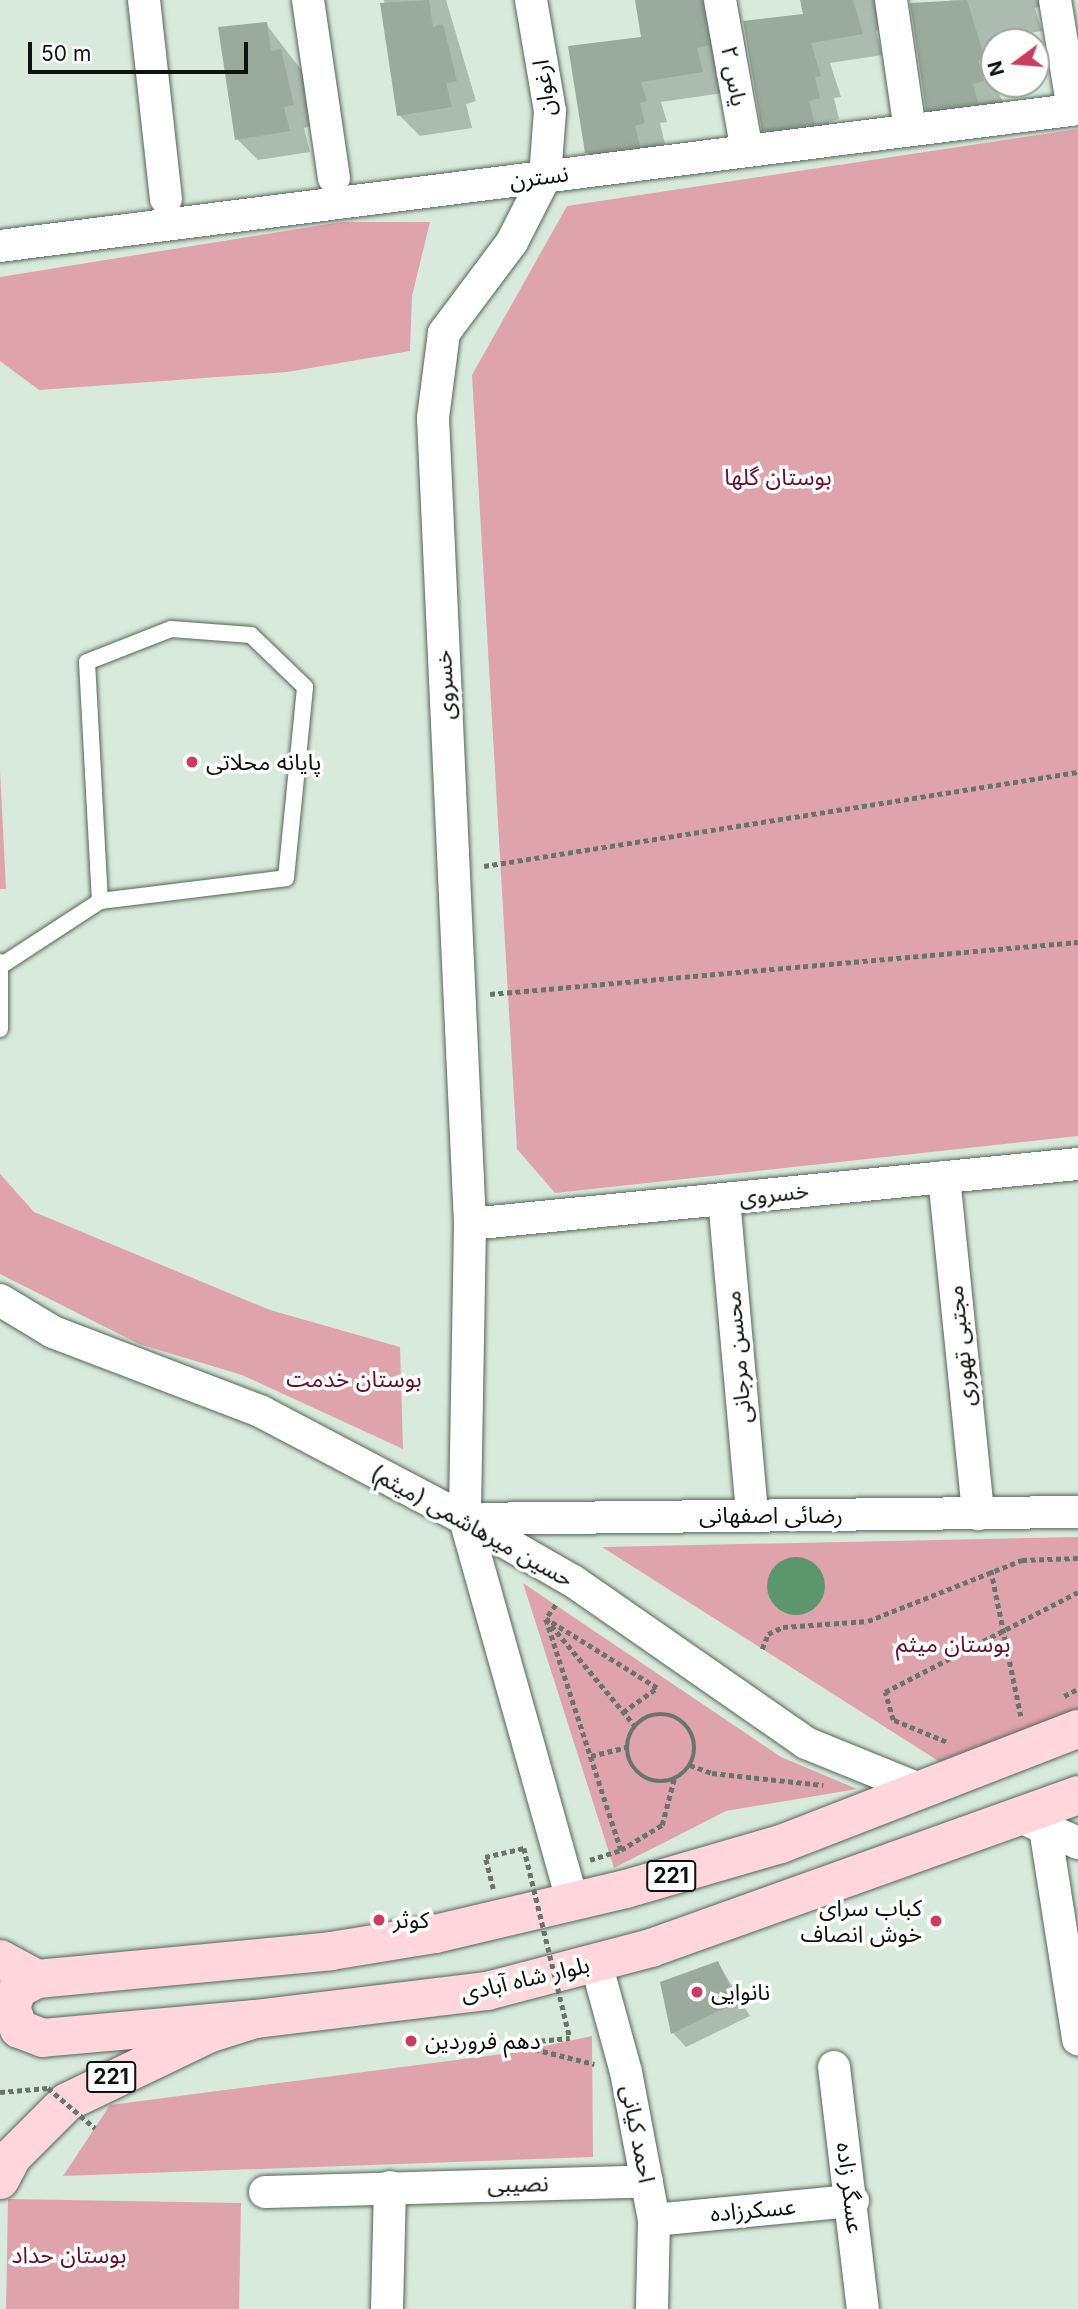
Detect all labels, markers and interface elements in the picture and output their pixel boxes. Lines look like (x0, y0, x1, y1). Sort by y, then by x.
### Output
scale bar (32, 28, 252, 72)
north arrow (980, 28, 1050, 98)
text: 50 m (41, 41, 91, 66)
street label: یاس ۲ (715, 44, 753, 108)
street label: ارغوان (527, 58, 561, 118)
text: N (983, 58, 1009, 79)
street label: نسترن (508, 160, 570, 194)
park label: بوستان گلها (724, 463, 832, 491)
street label: خسروی (429, 649, 461, 721)
place label: پایانه محلاتی (206, 748, 321, 776)
marker: پایانه محلاتی (184, 754, 200, 770)
street label: خسروی (738, 1177, 810, 1211)
street label: مجتبی تهوری (941, 1284, 981, 1408)
street label: محسن مرجانی (718, 1289, 758, 1425)
park label: بوستان خدمت (286, 1365, 422, 1393)
street label: حسین میرهاشمی (میثم) (366, 1459, 578, 1593)
street label: رضائی اصفهانی (699, 1501, 843, 1529)
park label: بوستان میثم (896, 1630, 1010, 1658)
road number: 221 (645, 1858, 697, 1894)
place label: کباب سرای خوش انصاف (801, 1894, 922, 1948)
place label: کوثر (393, 1906, 429, 1934)
marker: کوثر (371, 1912, 387, 1928)
marker: کباب سرای خوش انصاف (928, 1913, 944, 1929)
street label: بلوار شاه آبادی (458, 1951, 592, 2007)
place label: نانوایی (711, 1978, 770, 2006)
marker: نانوایی (689, 1984, 705, 2000)
place label: دهم فروردین (425, 2027, 541, 2055)
marker: دهم فروردین (403, 2033, 419, 2049)
road number: 221 (85, 2060, 137, 2094)
street label: احمد کیانی (615, 2083, 661, 2185)
street label: عسگر زاده (831, 2141, 869, 2235)
street label: نصیبی (487, 2170, 549, 2198)
street label: عسکرزاده (709, 2193, 797, 2227)
park label: بوستان حداد (12, 2241, 126, 2269)

